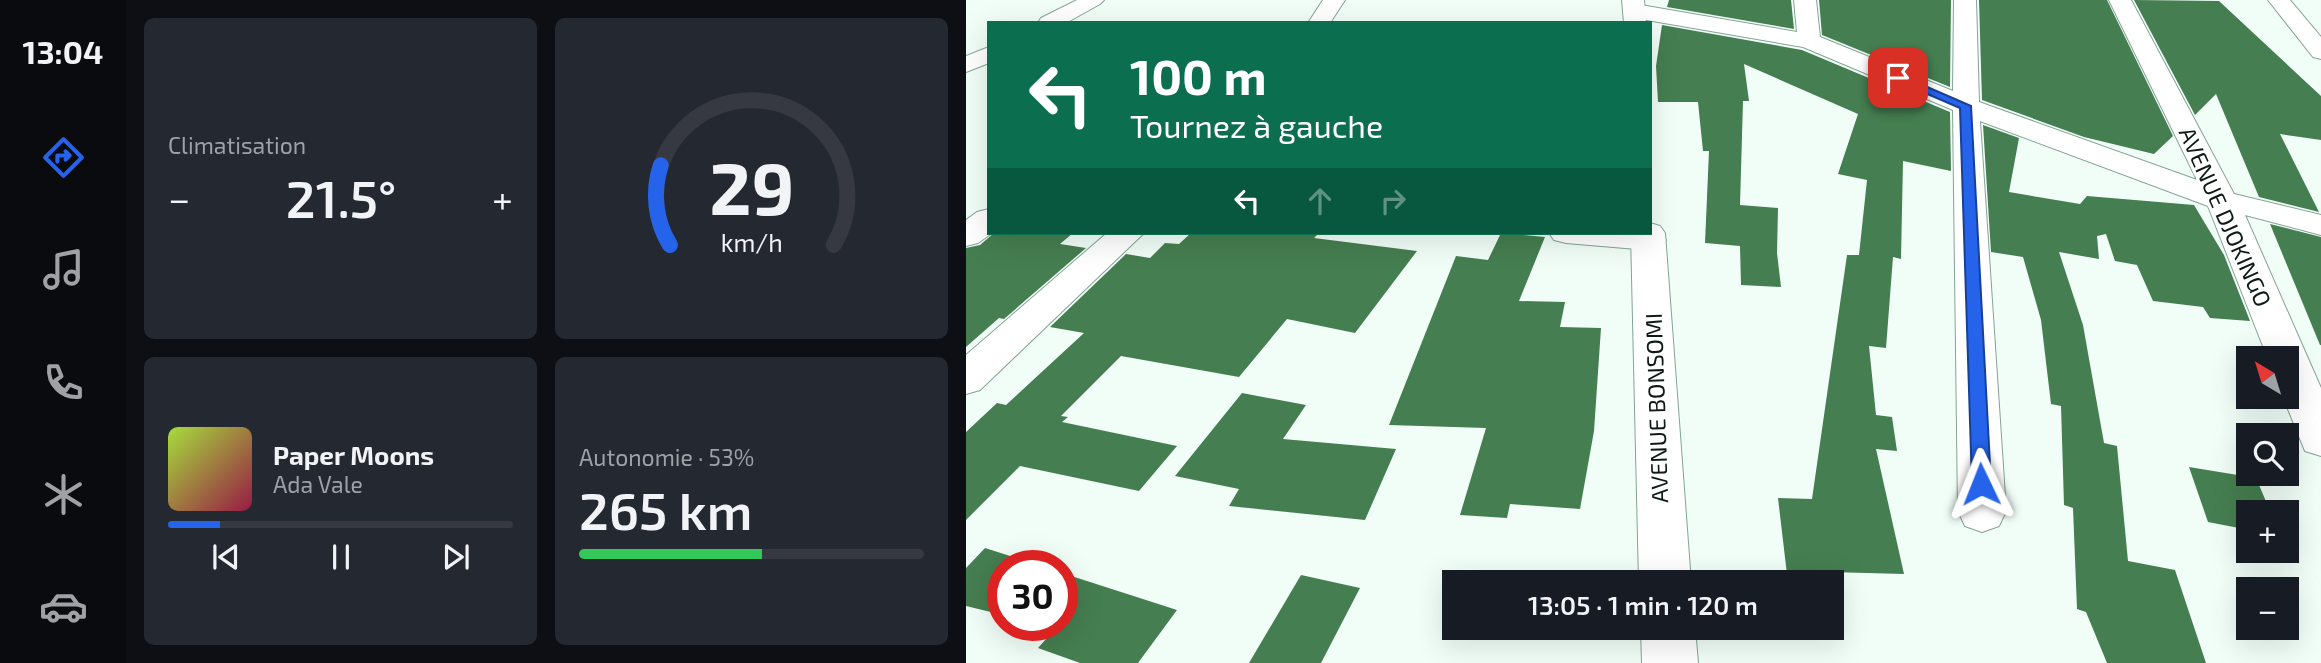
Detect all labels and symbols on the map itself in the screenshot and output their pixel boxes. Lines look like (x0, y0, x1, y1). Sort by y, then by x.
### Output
pin (1868, 48, 1928, 108)
street label: AVENUE DJOKINGO (2174, 122, 2278, 311)
street label: AVENUE BONSOMI (1639, 312, 1673, 504)
north arrow (2236, 346, 2300, 410)
position arrow (1944, 447, 2018, 521)
speed limit sign: 30 (987, 550, 1078, 641)

